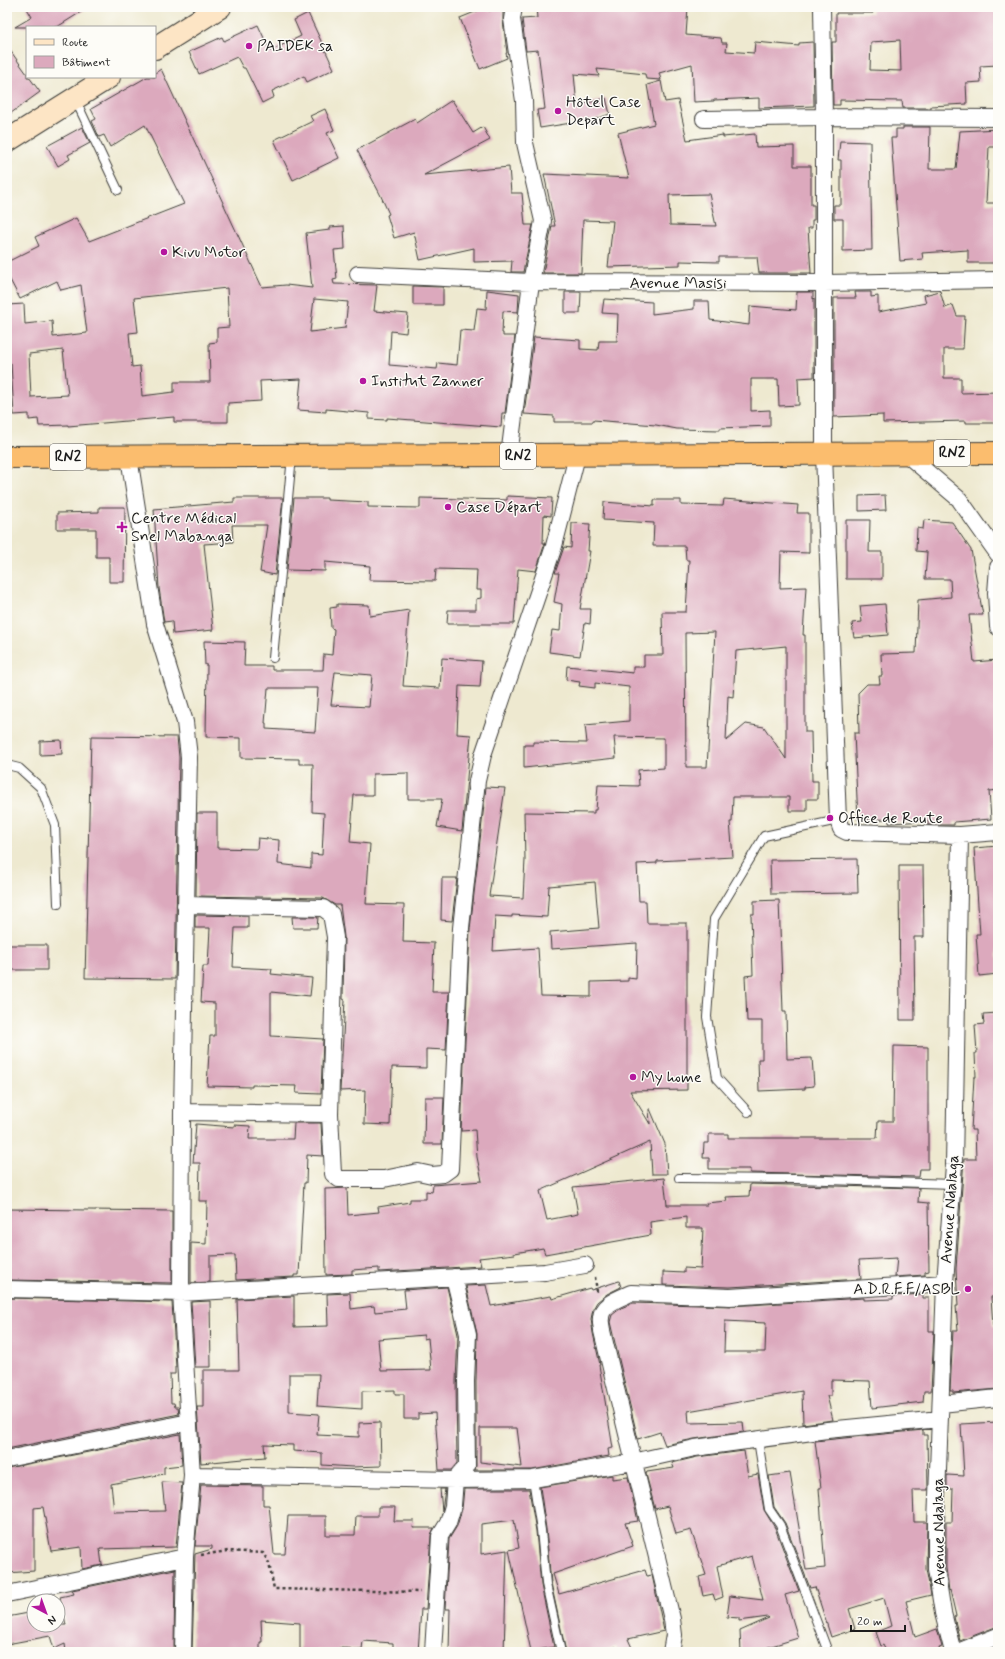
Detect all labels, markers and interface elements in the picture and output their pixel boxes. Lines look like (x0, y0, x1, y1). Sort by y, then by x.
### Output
legend (26, 26, 156, 78)
text: Route (62, 35, 88, 51)
place label: PAIDEK sa (257, 36, 333, 57)
marker: PAIDEK sa (244, 41, 254, 51)
text: Bâtiment (62, 55, 111, 71)
place label: Hôtel Case Depart (566, 92, 642, 131)
marker: Hôtel Case Depart (553, 106, 563, 116)
place label: Kivu Motor (172, 242, 245, 263)
marker: Kivu Motor (159, 247, 169, 257)
street label: Avenue Masisi (629, 273, 727, 294)
place label: Institut Zanner (371, 371, 484, 392)
marker: Institut Zanner (358, 376, 368, 386)
road number: RN2 (934, 440, 970, 466)
road number: RN2 (500, 443, 536, 469)
road number: RN2 (50, 444, 86, 470)
place label: Case Départ (456, 497, 542, 518)
marker: Case Départ (443, 502, 453, 512)
place label: Centre Médical Snel Mabanga (131, 508, 236, 547)
marker: Centre Médical Snel Mabanga (116, 521, 128, 533)
place label: Office de Route (838, 808, 943, 829)
marker: Office de Route (825, 813, 835, 823)
place label: My home (641, 1067, 702, 1088)
marker: My home (628, 1072, 638, 1082)
street label: Avenue Ndalaga (936, 1154, 964, 1264)
place label: A.D.R.F.F/ASBL (853, 1279, 960, 1300)
marker: A.D.R.F.F/ASBL (963, 1284, 973, 1294)
street label: Avenue Ndalaga (928, 1477, 950, 1587)
north arrow (26, 1593, 66, 1633)
scale bar (851, 1607, 905, 1633)
text: N (45, 1612, 59, 1627)
text: 20 m (857, 1614, 883, 1630)

